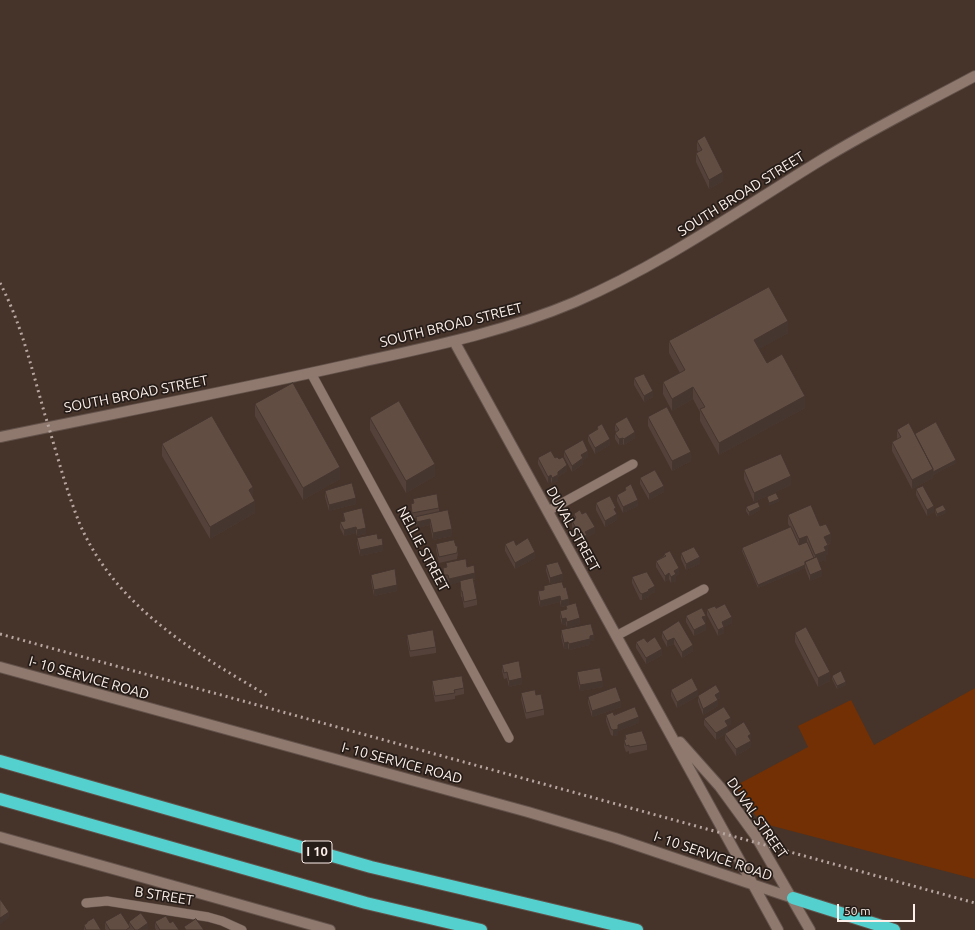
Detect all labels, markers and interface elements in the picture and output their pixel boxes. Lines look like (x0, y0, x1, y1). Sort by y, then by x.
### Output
street label: SOUTH BROAD STREET (674, 148, 808, 240)
street label: SOUTH BROAD STREET (378, 299, 524, 351)
street label: SOUTH BROAD STREET (63, 372, 209, 416)
street label: DUVAL STREET (543, 484, 603, 574)
street label: NELLIE STREET (394, 504, 452, 594)
street label: I- 10 SERVICE ROAD (27, 653, 151, 703)
street label: I- 10 SERVICE ROAD (340, 739, 464, 787)
street label: DUVAL STREET (723, 775, 791, 861)
street label: I- 10 SERVICE ROAD (652, 828, 774, 884)
road number: I 10 (302, 841, 332, 863)
street label: B STREET (133, 883, 195, 909)
scale bar (839, 896, 917, 922)
text: 50 m (844, 904, 871, 917)

